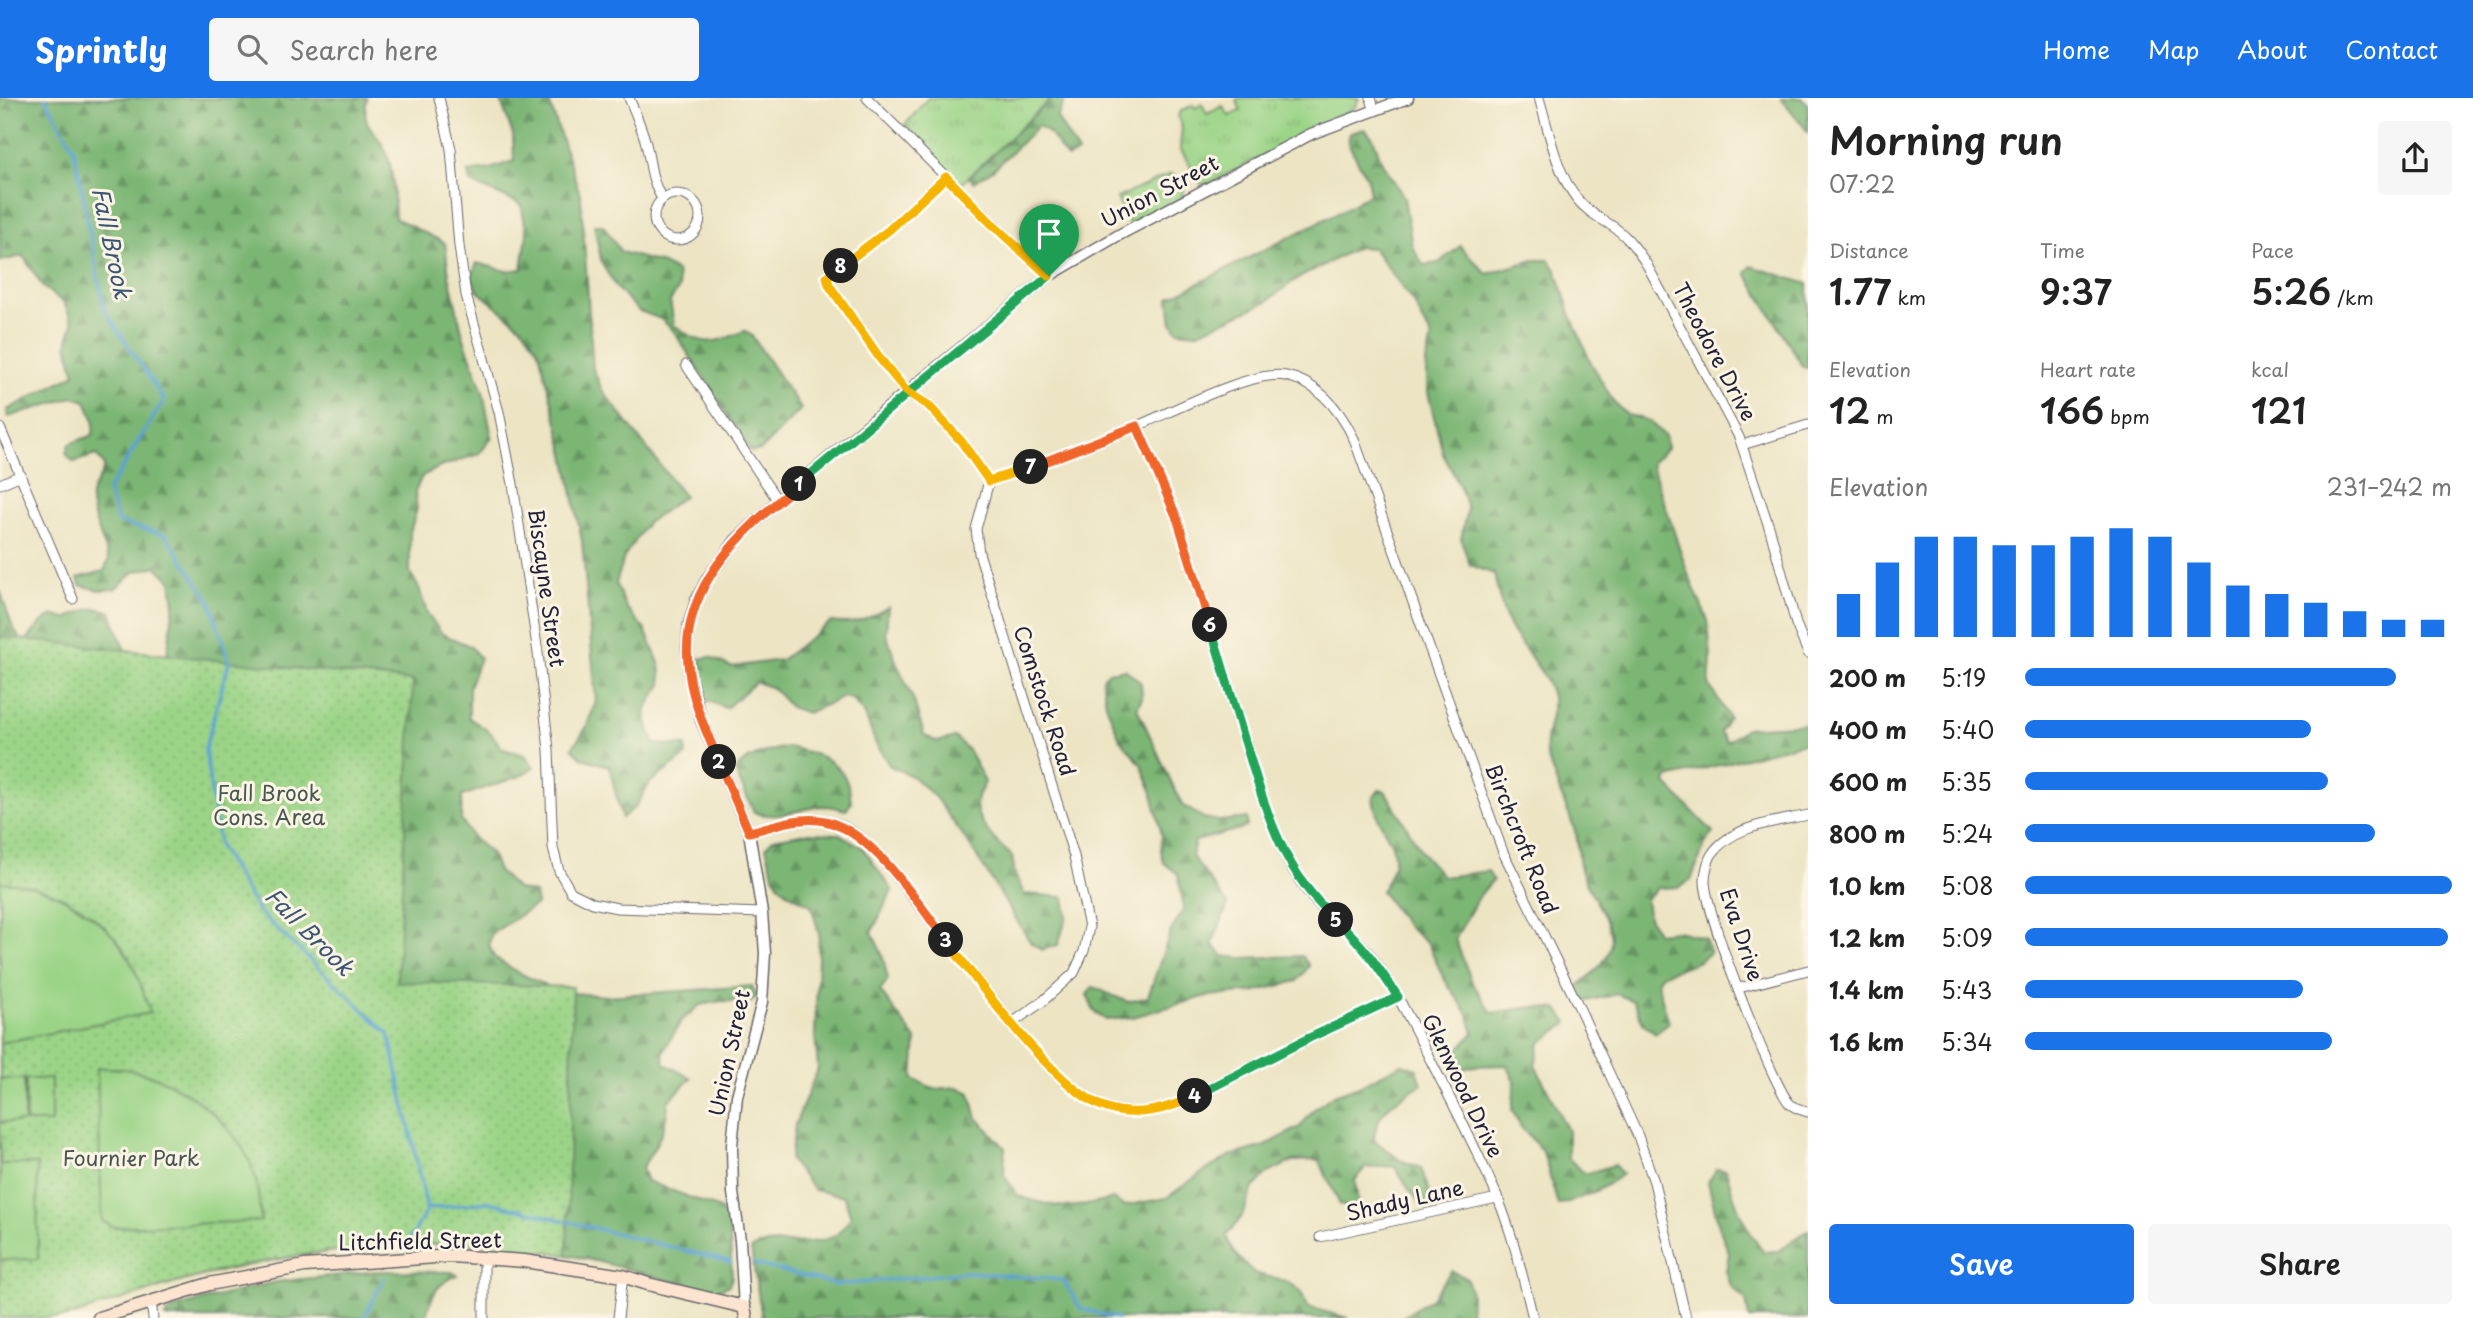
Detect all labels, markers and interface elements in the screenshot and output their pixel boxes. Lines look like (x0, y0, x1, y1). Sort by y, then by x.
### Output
search box (209, 18, 699, 81)
text: Sprintly (35, 24, 167, 74)
icon: search (233, 30, 271, 68)
text: Search here (289, 30, 438, 69)
text: Home (2043, 31, 2110, 67)
text: Map (2148, 31, 2199, 67)
text: About (2237, 31, 2307, 67)
text: Contact (2345, 31, 2438, 67)
text: Morning run (1829, 111, 2063, 168)
button: share (2378, 121, 2452, 195)
street label: Union Street (1095, 146, 1224, 235)
text: 07:22 (1829, 166, 1895, 201)
water label: Fall Brook (84, 184, 142, 302)
pin (1019, 204, 1079, 276)
icon: arrive (1030, 215, 1068, 253)
text: Distance (1829, 236, 1909, 264)
text: Time (2040, 236, 2085, 264)
text: Pace (2251, 236, 2294, 264)
pin: 8 (824, 248, 858, 284)
text: 8 (835, 251, 846, 279)
text: 1.77 (1829, 264, 1891, 317)
text: 9:37 (2040, 264, 2112, 317)
text: 5:26 (2251, 264, 2331, 317)
street label: Theodore Drive (1666, 276, 1766, 426)
text: km (1891, 283, 1926, 311)
text: /km (2331, 283, 2374, 311)
text: Elevation (1829, 355, 1911, 383)
text: Heart rate (2040, 355, 2136, 383)
text: kcal (2251, 355, 2289, 383)
text: 12 (1829, 383, 1870, 436)
text: 166 (2040, 383, 2104, 436)
text: 121 (2251, 383, 2306, 436)
text: m (1870, 402, 1894, 430)
text: bpm (2104, 402, 2150, 430)
pin: 7 (1014, 450, 1048, 484)
text: 7 (1025, 452, 1036, 480)
pin: 1 (782, 466, 816, 502)
text: 1 (794, 469, 803, 497)
text: Elevation (1829, 469, 1928, 504)
text: 231–242 m (2327, 469, 2452, 504)
street label: Biscayne Street (521, 506, 575, 669)
pin: 6 (1192, 608, 1228, 642)
text: 6 (1203, 610, 1216, 638)
street label: Comstock Road (1007, 621, 1085, 780)
text: 200 m (1829, 660, 1906, 695)
text: 5:19 (1941, 660, 1986, 695)
text: 400 m (1829, 712, 1907, 747)
text: 5:40 (1941, 712, 1994, 747)
pin: 2 (702, 744, 736, 780)
text: 2 (712, 747, 725, 775)
street label: Birchcroft Road (1478, 758, 1568, 919)
text: 600 m (1829, 764, 1907, 799)
text: 5:35 (1941, 764, 1992, 799)
park label: Fall Brook Cons. Area (213, 776, 326, 832)
text: 800 m (1829, 816, 1906, 851)
text: 5:24 (1941, 816, 1993, 851)
text: 1.0 km (1829, 868, 1906, 903)
text: 5:08 (1941, 868, 1994, 903)
water label: Fall Brook (258, 879, 363, 984)
street label: Eva Drive (1713, 884, 1773, 985)
pin: 5 (1318, 902, 1354, 938)
text: 5 (1329, 905, 1342, 933)
text: 1.2 km (1829, 920, 1905, 955)
text: 5:09 (1941, 920, 1993, 955)
pin: 3 (928, 922, 964, 958)
text: 3 (939, 925, 952, 953)
text: 1.4 km (1829, 972, 1904, 1007)
text: 5:43 (1941, 972, 1992, 1007)
street label: Union Street (699, 986, 757, 1119)
street label: Glenwood Drive (1415, 1008, 1513, 1163)
text: 1.6 km (1829, 1024, 1904, 1059)
text: 5:34 (1941, 1024, 1993, 1059)
pin: 4 (1178, 1079, 1212, 1114)
text: 4 (1188, 1081, 1201, 1109)
park label: Fournier Park (62, 1141, 200, 1173)
street label: Shady Lane (1343, 1170, 1466, 1228)
street label: Litchfield Street (338, 1223, 502, 1257)
button: Save (1829, 1224, 2134, 1304)
button: Share (2148, 1224, 2452, 1304)

